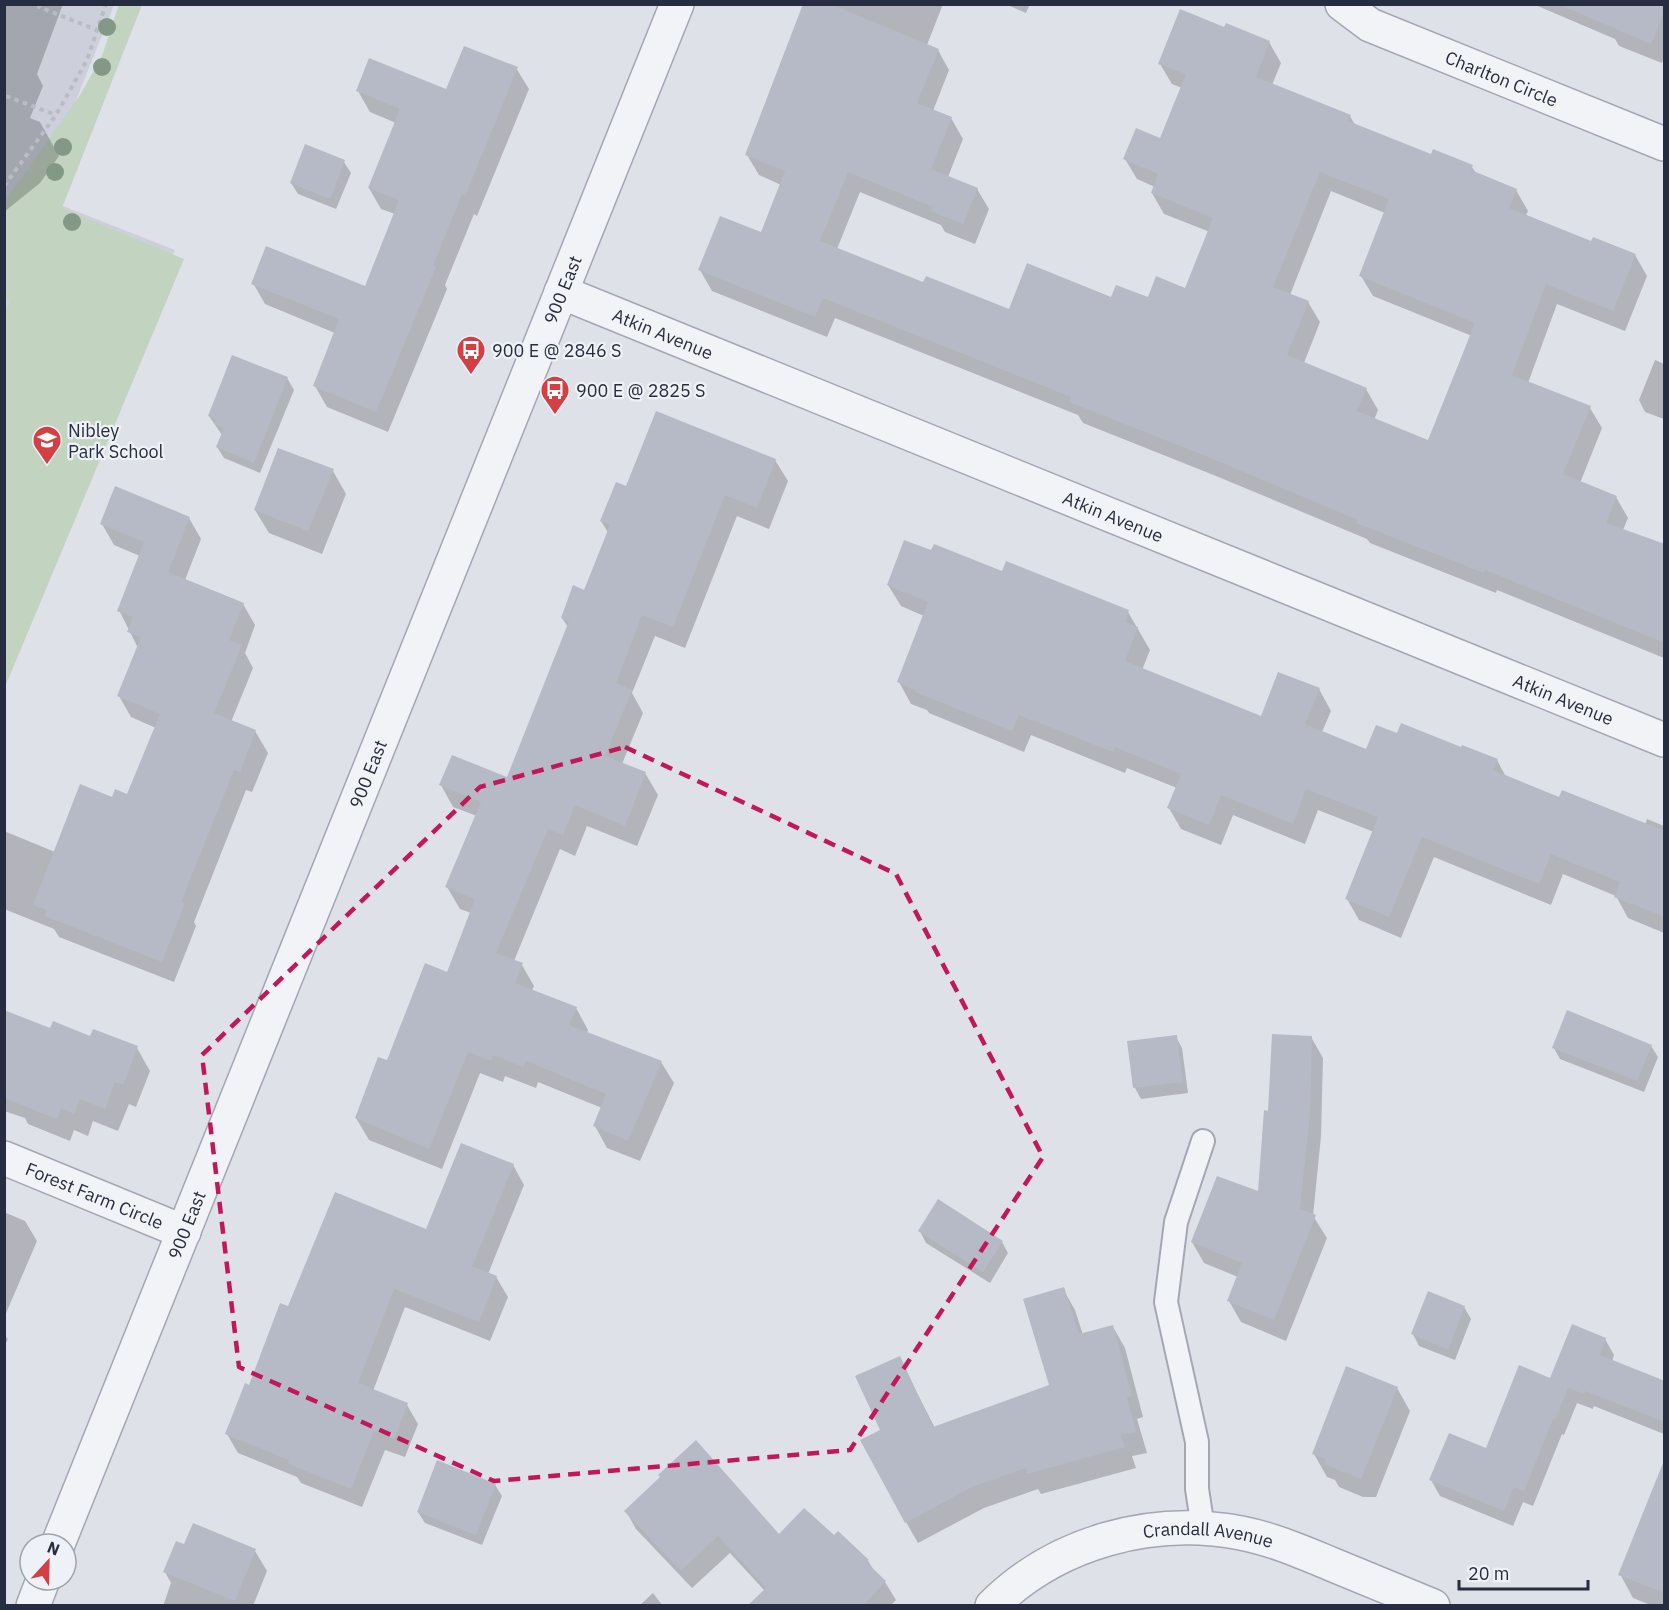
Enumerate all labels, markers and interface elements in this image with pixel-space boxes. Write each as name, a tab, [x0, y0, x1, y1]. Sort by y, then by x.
street label: Charlton Circle	[1442, 45, 1561, 111]
street label: 900 East	[538, 252, 586, 327]
street label: Atkin Avenue	[609, 303, 717, 364]
bus stop icon: 900 E @ 2846 S	[455, 334, 487, 376]
place label: 900 E @ 2846 S	[492, 339, 622, 362]
bus stop icon: 900 E @ 2825 S	[539, 374, 571, 416]
place label: 900 E @ 2825 S	[576, 379, 706, 402]
place label: Nibley Park School	[68, 419, 164, 463]
school or university icon: Nibley Park School	[31, 424, 63, 466]
street label: Atkin Avenue	[1060, 486, 1167, 547]
street label: Atkin Avenue	[1510, 668, 1617, 730]
street label: 900 East	[343, 736, 392, 811]
street label: Forest Farm Circle	[22, 1157, 167, 1234]
street label: 900 East	[162, 1187, 210, 1262]
street label: Crandall Avenue	[1141, 1516, 1277, 1552]
north arrow	[18, 1532, 78, 1592]
text: N	[44, 1537, 63, 1560]
scale bar	[1459, 1553, 1588, 1591]
text: 20 m	[1468, 1562, 1510, 1585]

